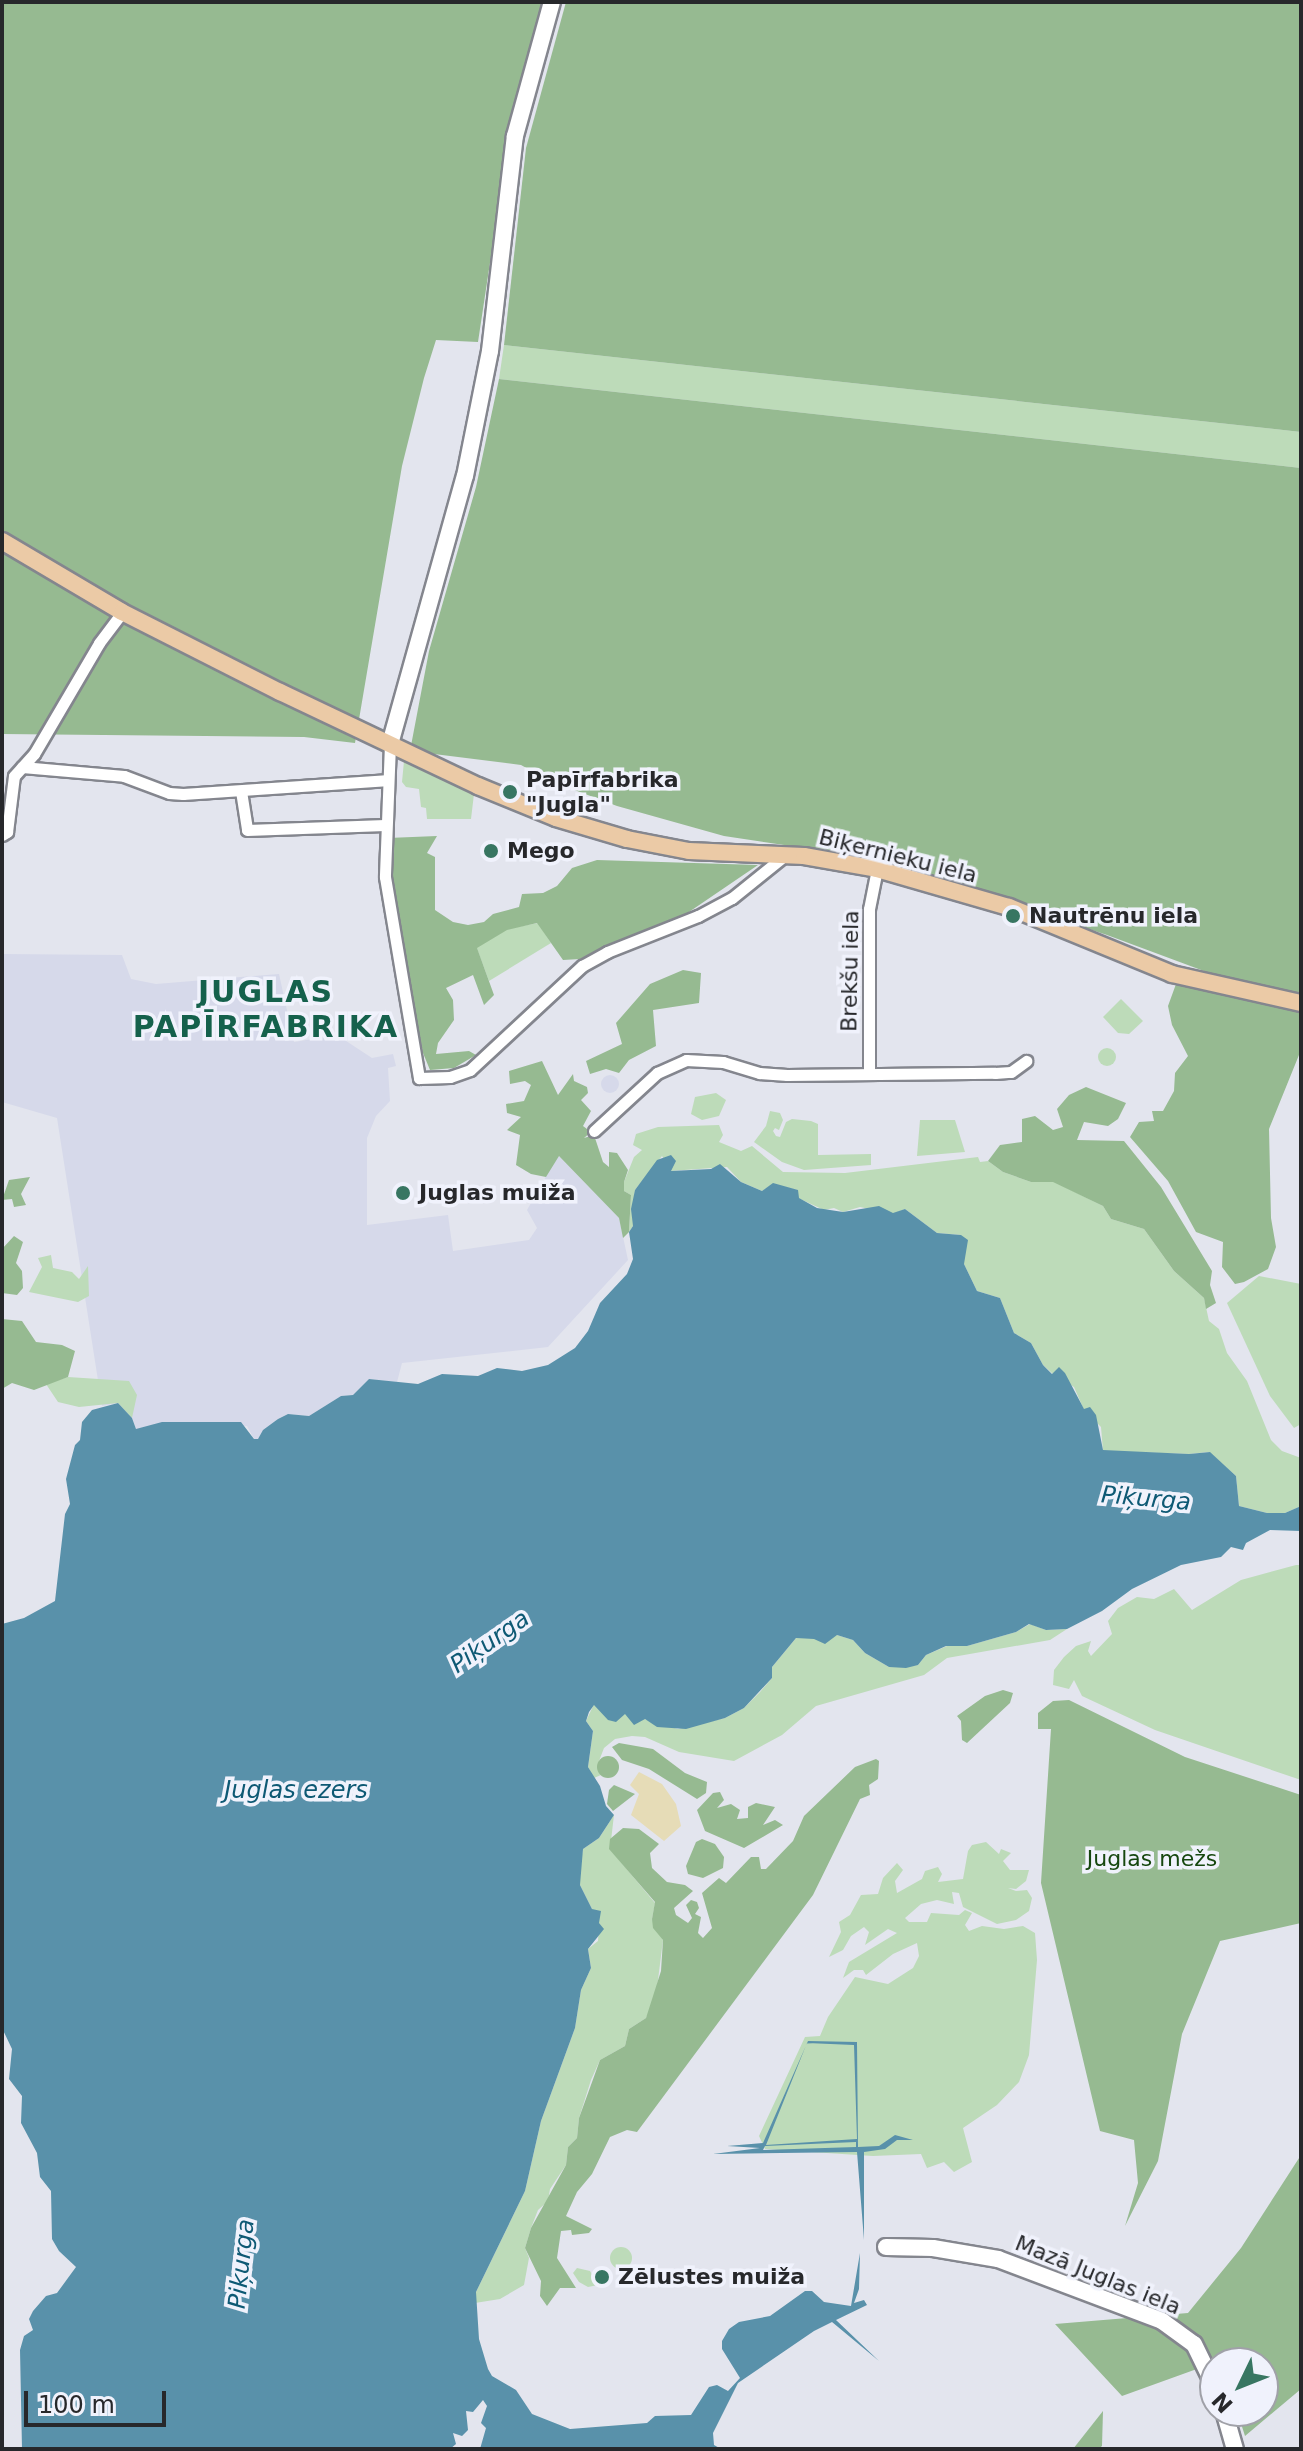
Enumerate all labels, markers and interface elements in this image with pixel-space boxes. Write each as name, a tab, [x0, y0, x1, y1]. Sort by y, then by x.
place label: Papīrfabrika "Jugla"	[526, 766, 679, 818]
marker: Papīrfabrika "Jugla"	[501, 783, 519, 801]
street label: Biķernieku iela	[816, 824, 980, 888]
place label: Mego	[507, 838, 575, 864]
marker: Mego	[482, 842, 500, 860]
place label: Nautrēnu iela	[1029, 903, 1198, 929]
marker: Nautrēnu iela	[1004, 907, 1022, 925]
street label: Brekšu iela	[836, 910, 864, 1032]
district label: JUGLAS PAPĪRFABRIKA	[133, 974, 399, 1044]
place label: Juglas muiža	[419, 1180, 576, 1206]
marker: Juglas muiža	[394, 1184, 412, 1202]
water label: Piķurga	[1100, 1481, 1192, 1517]
water label: Piķurga	[445, 1604, 535, 1680]
water label: Juglas ezers	[224, 1777, 368, 1805]
park label: Juglas mežs	[1087, 1846, 1217, 1872]
water label: Piķurga	[223, 2218, 261, 2310]
street label: Mazā Juglas iela	[1011, 2230, 1185, 2320]
place label: Zēlustes muiža	[618, 2264, 805, 2290]
marker: Zēlustes muiža	[593, 2268, 611, 2286]
north arrow	[1199, 2347, 1279, 2427]
scale bar	[28, 2375, 170, 2425]
text: N	[1207, 2387, 1238, 2418]
text: 100 m	[38, 2391, 115, 2419]

